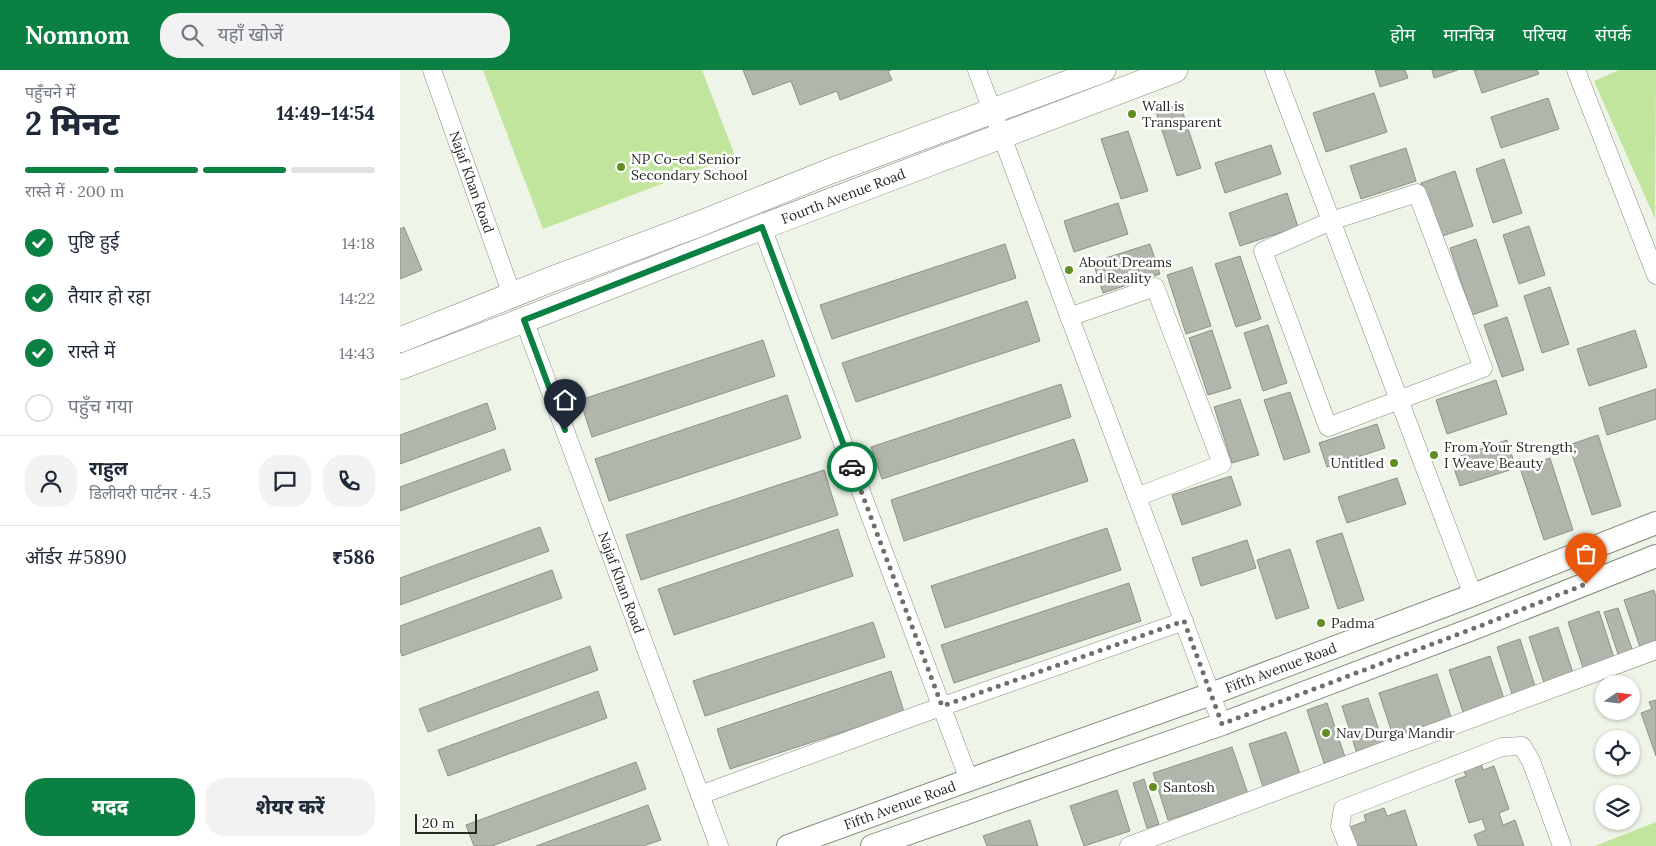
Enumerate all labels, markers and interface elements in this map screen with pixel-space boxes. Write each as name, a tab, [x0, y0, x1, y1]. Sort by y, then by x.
search box	[160, 13, 510, 58]
text: Nomnom	[25, 20, 130, 51]
icon: search	[178, 21, 206, 49]
text: यहाँ खोजें	[218, 22, 283, 46]
text: होम	[1390, 23, 1415, 46]
text: मानचित्र	[1443, 23, 1495, 46]
text: परिचय	[1523, 23, 1567, 46]
text: संपर्क	[1595, 23, 1631, 46]
text: पहुँचने में	[25, 82, 75, 102]
place label: Wall is Transparent	[1142, 97, 1222, 131]
text: 14:49–14:54	[276, 101, 375, 125]
text: 2 मिनट	[25, 103, 119, 144]
marker: Wall is Transparent	[1126, 108, 1138, 120]
street label: Najaf Khan Road	[445, 129, 498, 236]
place label: NP Co-ed Senior Secondary School	[631, 150, 748, 184]
marker: NP Co-ed Senior Secondary School	[615, 161, 627, 173]
street label: Fourth Avenue Road	[779, 164, 908, 228]
text: रास्ते में · 200 m	[25, 181, 124, 201]
icon: check	[25, 229, 53, 257]
text: पुष्टि हुई	[68, 229, 119, 253]
text: 14:18	[342, 233, 375, 253]
place label: About Dreams and Reality	[1078, 253, 1172, 287]
marker: About Dreams and Reality	[1063, 264, 1075, 276]
icon: check	[25, 284, 53, 312]
text: तैयार हो रहा	[68, 284, 150, 308]
text: 14:22	[339, 288, 375, 308]
icon: check	[25, 339, 53, 367]
text: रास्ते में	[68, 339, 115, 363]
text: 14:43	[339, 343, 375, 363]
pin	[544, 379, 586, 430]
icon: home	[551, 386, 579, 414]
text: पहुँच गया	[68, 394, 133, 418]
place label: From Your Strength, I Weave Beauty	[1444, 438, 1577, 472]
courier	[827, 442, 877, 492]
marker: From Your Strength, I Weave Beauty	[1428, 449, 1440, 461]
icon: car	[838, 453, 866, 481]
place label: Untitled	[1330, 454, 1384, 472]
button: person	[25, 455, 77, 507]
button: chat	[259, 455, 311, 507]
button: phone	[323, 455, 375, 507]
text: राहुल	[89, 456, 128, 480]
marker: Untitled	[1388, 457, 1400, 469]
text: डिलीवरी पार्टनर · 4.5	[89, 483, 211, 503]
street label: Najaf Khan Road	[594, 529, 648, 636]
pin	[1565, 533, 1607, 584]
icon: bag	[1572, 540, 1600, 568]
text: ऑर्डर #5890	[25, 545, 127, 569]
text: ₹586	[332, 545, 375, 569]
place label: Padma	[1331, 614, 1375, 632]
marker: Padma	[1315, 617, 1327, 629]
street label: Fifth Avenue Road	[1222, 638, 1339, 697]
north arrow	[1595, 675, 1640, 720]
map controls	[1595, 675, 1640, 830]
place label: Nav Durga Mandir	[1336, 724, 1455, 742]
marker: Nav Durga Mandir	[1320, 727, 1332, 739]
button: locate	[1595, 730, 1640, 775]
street label: Fifth Avenue Road	[841, 777, 958, 834]
button: मदद	[25, 778, 195, 836]
button: शेयर करें	[205, 778, 375, 836]
place label: Santosh	[1163, 778, 1215, 796]
marker: Santosh	[1147, 781, 1159, 793]
button: layers	[1595, 785, 1640, 830]
scale bar	[415, 811, 478, 834]
text: 20 m	[422, 814, 454, 832]

